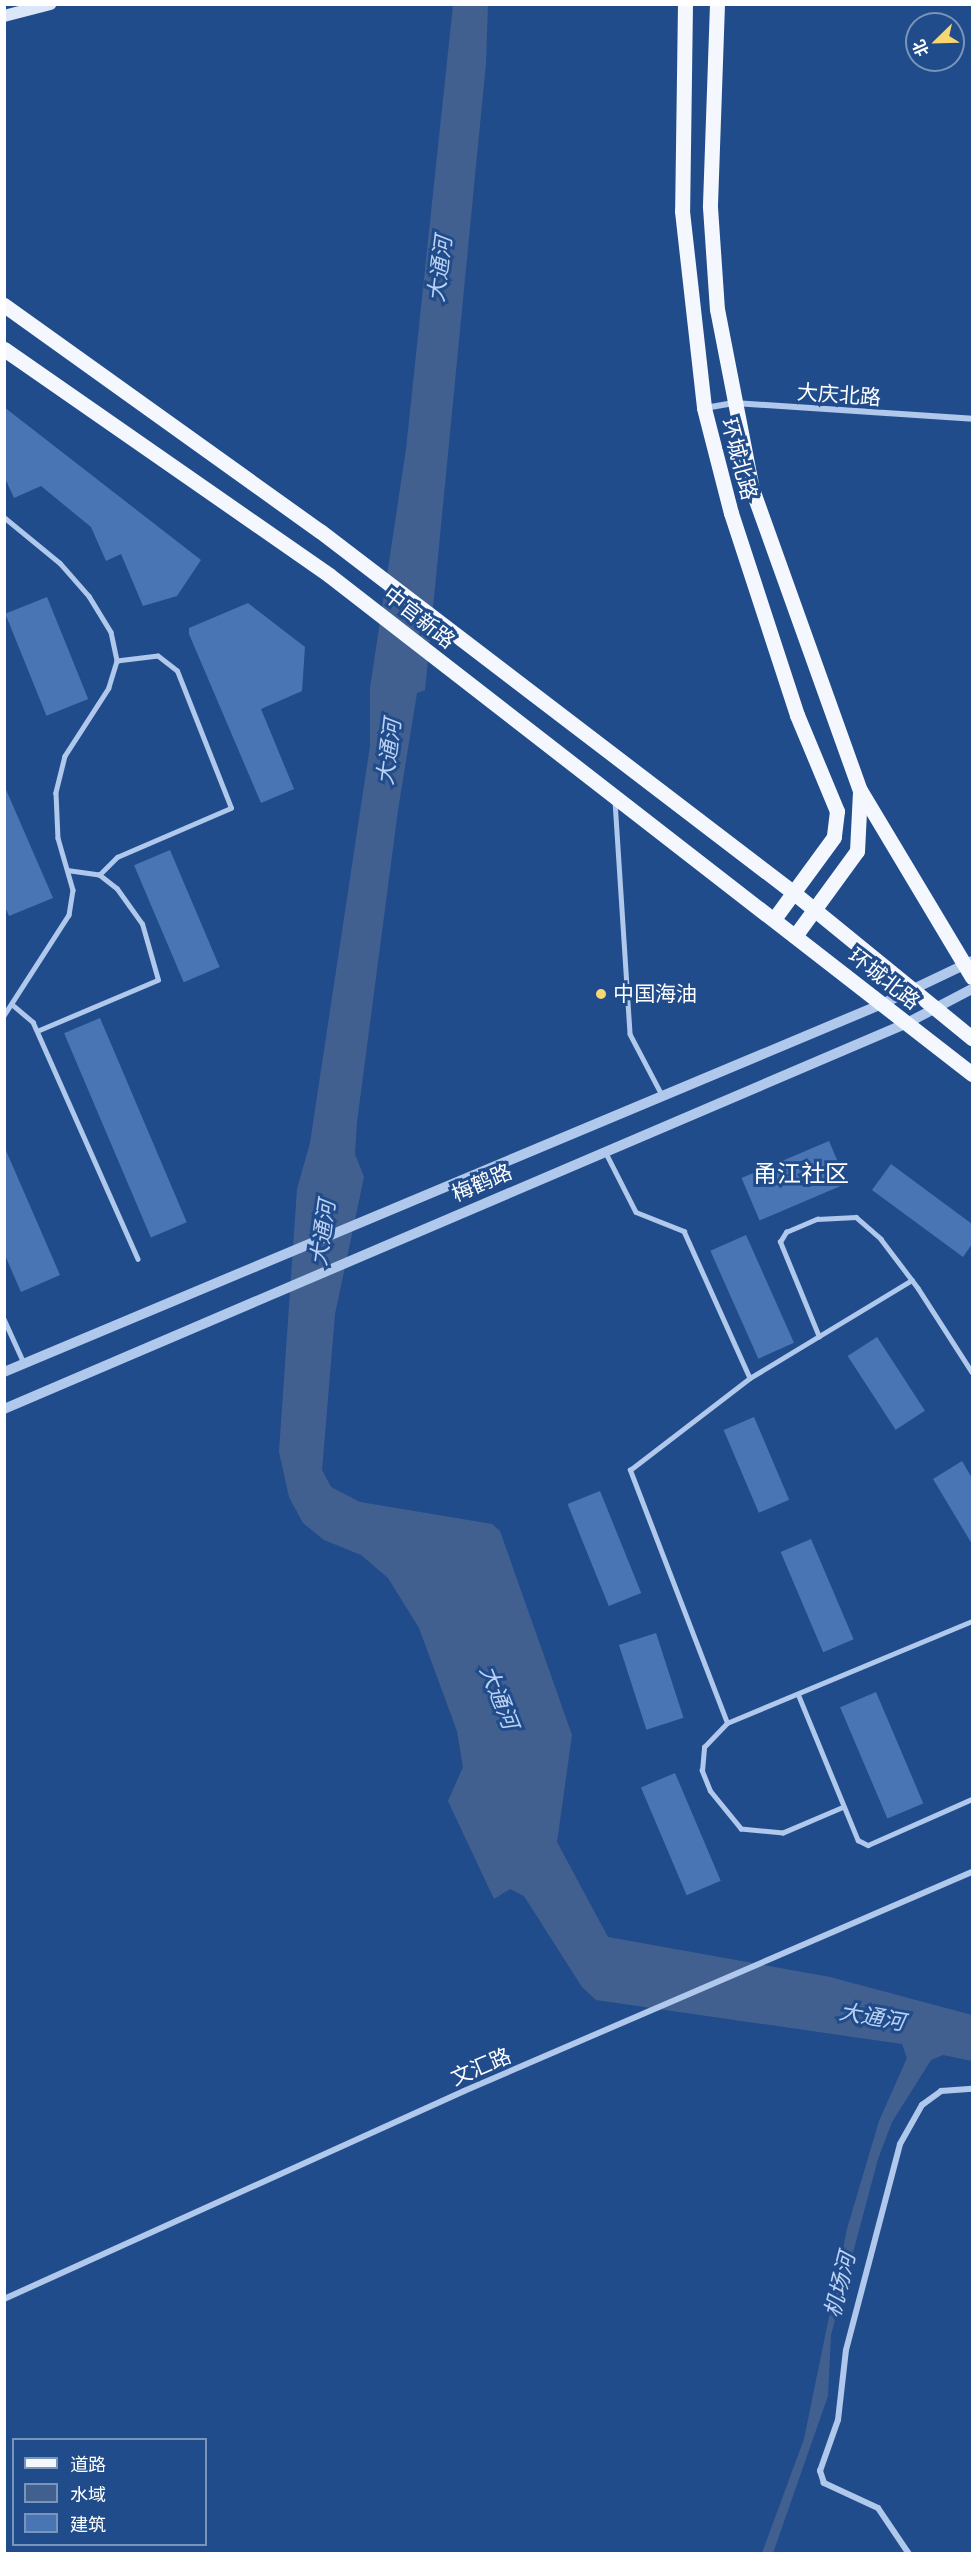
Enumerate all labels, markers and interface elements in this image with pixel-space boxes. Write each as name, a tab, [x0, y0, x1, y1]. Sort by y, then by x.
north arrow	[905, 12, 965, 72]
text: 北	[908, 37, 933, 60]
water label: 大通河	[423, 235, 457, 303]
street label: 大庆北路	[796, 380, 882, 410]
street label: 环城北路	[716, 415, 762, 503]
street label: 中官新路	[378, 582, 460, 654]
water label: 大通河	[372, 718, 406, 786]
street label: 环城北路	[843, 943, 925, 1015]
place label: 中国海油	[613, 981, 697, 1007]
marker: 中国海油	[594, 987, 608, 1001]
street label: 梅鹤路	[448, 1159, 516, 1207]
district label: 甬江社区	[753, 1160, 849, 1188]
water label: 大通河	[305, 1198, 341, 1268]
water label: 大通河	[474, 1661, 524, 1733]
water label: 大通河	[837, 1998, 907, 2036]
street label: 文汇路	[447, 2043, 515, 2091]
water label: 机场河	[819, 2250, 861, 2320]
legend	[12, 2438, 207, 2546]
text: 道路	[70, 2453, 106, 2476]
text: 水域	[70, 2483, 106, 2506]
text: 建筑	[70, 2513, 106, 2536]

